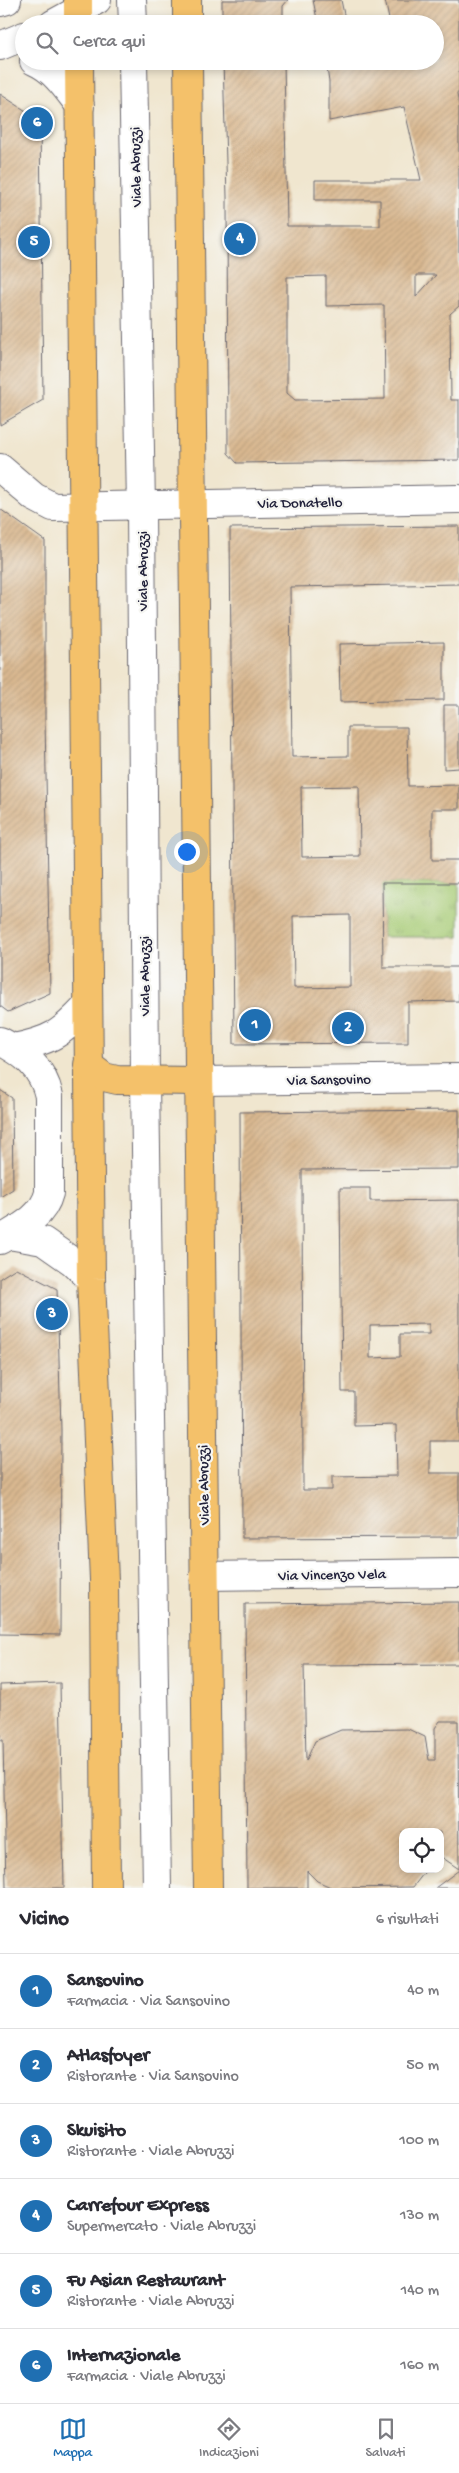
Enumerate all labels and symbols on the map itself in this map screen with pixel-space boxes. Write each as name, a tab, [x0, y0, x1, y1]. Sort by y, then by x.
pin: 6	[21, 104, 53, 142]
street label: Viale Abruzzi	[127, 127, 147, 208]
pin: 4	[224, 220, 256, 258]
pin: 5	[18, 223, 50, 261]
street label: Via Donatello	[257, 494, 343, 514]
street label: Viale Abruzzi	[135, 531, 153, 612]
your location	[174, 839, 200, 865]
street label: Viale Abruzzi	[137, 936, 155, 1017]
pin: 1	[239, 1006, 271, 1044]
pin: 2	[332, 1009, 364, 1047]
street label: Via Sansovino	[286, 1071, 371, 1091]
pin: 3	[36, 1295, 68, 1333]
street label: Viale Abruzzi	[195, 1445, 215, 1526]
street label: Via Vincenzo Vela	[277, 1566, 387, 1586]

